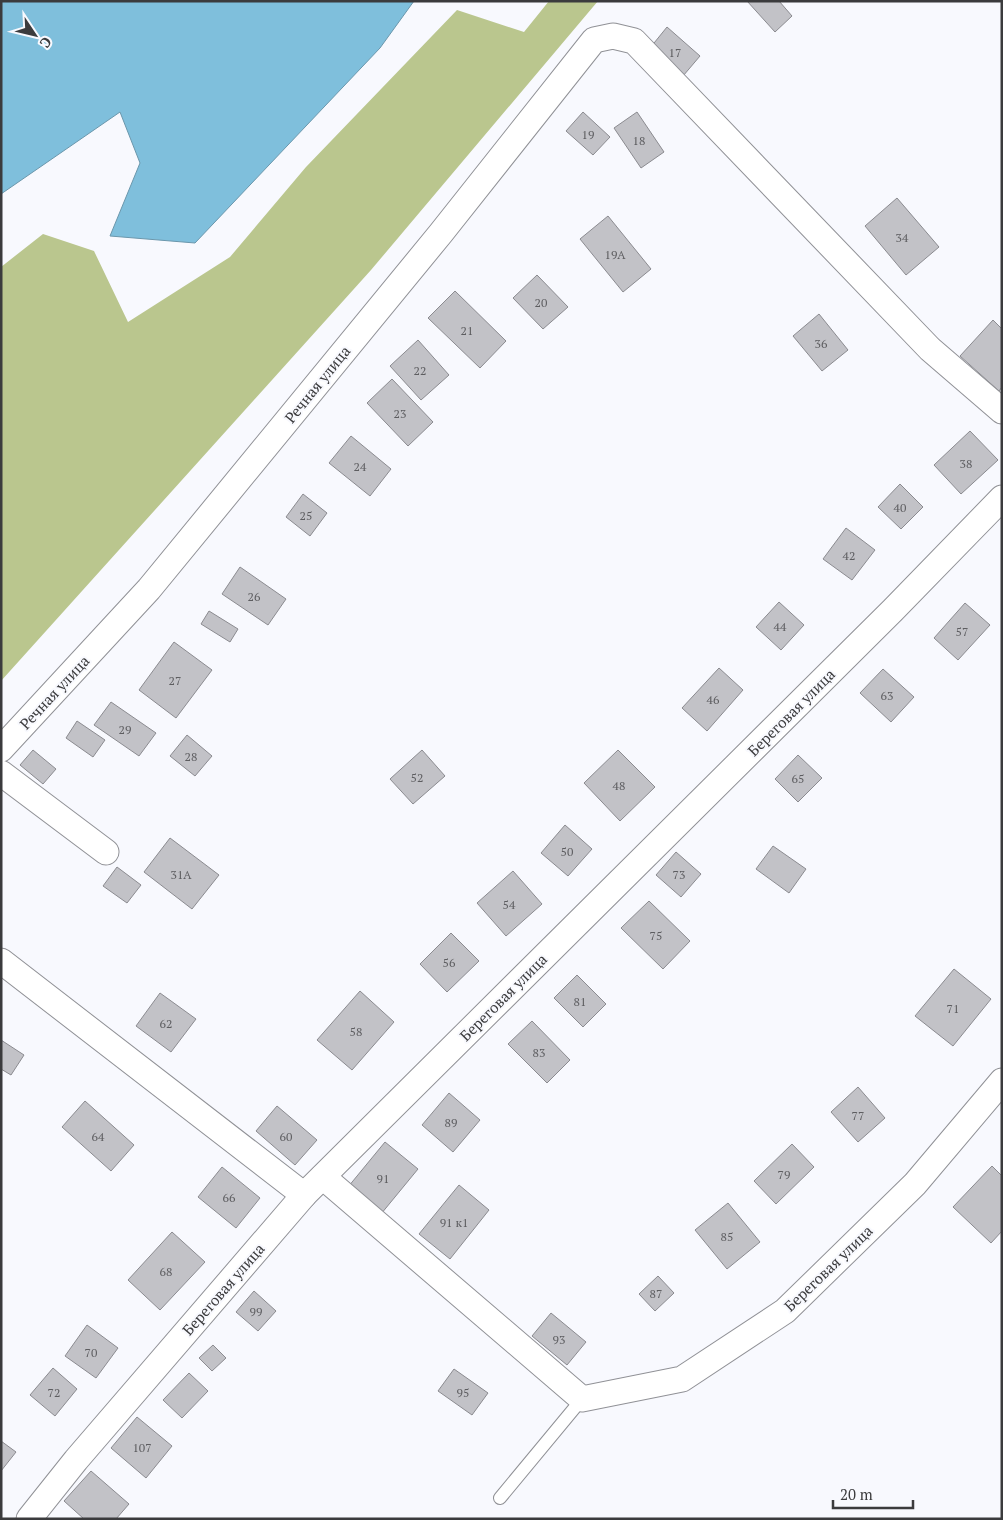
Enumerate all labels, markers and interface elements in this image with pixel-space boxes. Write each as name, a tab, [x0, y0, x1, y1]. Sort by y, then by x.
north arrow	[10, 10, 60, 60]
text: С	[36, 34, 56, 52]
house number: 17	[669, 45, 681, 60]
house number: 19	[582, 127, 594, 142]
house number: 18	[633, 133, 645, 148]
house number: 34	[896, 230, 909, 245]
house number: 19А	[605, 247, 626, 262]
house number: 20	[535, 295, 547, 310]
house number: 21	[461, 323, 473, 338]
house number: 36	[815, 336, 828, 351]
street label: Речная улица	[280, 341, 355, 427]
house number: 22	[414, 363, 426, 378]
house number: 23	[394, 406, 406, 421]
house number: 38	[960, 456, 972, 471]
house number: 24	[354, 459, 367, 474]
house number: 40	[894, 500, 906, 515]
house number: 25	[300, 508, 312, 523]
house number: 42	[843, 548, 855, 563]
house number: 26	[248, 589, 261, 604]
house number: 44	[774, 619, 787, 634]
house number: 57	[956, 624, 968, 639]
street label: Речная улица	[15, 651, 94, 733]
street label: Береговая улица	[743, 664, 839, 760]
house number: 27	[169, 673, 181, 688]
house number: 63	[881, 688, 893, 703]
house number: 46	[707, 692, 720, 707]
house number: 29	[119, 722, 131, 737]
house number: 28	[185, 749, 197, 764]
house number: 52	[411, 770, 423, 785]
house number: 65	[792, 771, 804, 786]
house number: 48	[613, 778, 625, 793]
house number: 50	[561, 844, 573, 859]
house number: 31А	[171, 867, 192, 882]
house number: 73	[673, 867, 685, 882]
house number: 54	[503, 897, 516, 912]
house number: 75	[650, 928, 662, 943]
street label: Береговая улица	[455, 949, 551, 1045]
house number: 56	[443, 955, 456, 970]
house number: 81	[574, 994, 586, 1009]
house number: 71	[947, 1001, 959, 1016]
house number: 62	[160, 1016, 172, 1031]
house number: 58	[350, 1024, 362, 1039]
house number: 83	[533, 1045, 545, 1060]
house number: 77	[852, 1108, 864, 1123]
house number: 89	[445, 1115, 457, 1130]
house number: 64	[92, 1129, 105, 1144]
house number: 60	[280, 1129, 292, 1144]
house number: 79	[778, 1167, 790, 1182]
house number: 91	[377, 1171, 389, 1186]
house number: 66	[223, 1190, 236, 1205]
house number: 91 к1	[440, 1215, 468, 1230]
street label: Береговая улица	[779, 1220, 877, 1315]
house number: 85	[721, 1229, 733, 1244]
street label: Береговая улица	[177, 1238, 269, 1339]
house number: 68	[160, 1264, 172, 1279]
house number: 87	[650, 1286, 662, 1301]
house number: 99	[250, 1304, 262, 1319]
house number: 93	[553, 1332, 565, 1347]
house number: 70	[85, 1345, 97, 1360]
house number: 72	[48, 1385, 60, 1400]
house number: 95	[457, 1385, 469, 1400]
house number: 107	[132, 1440, 152, 1455]
scale bar	[833, 1478, 913, 1510]
text: 20 m	[840, 1484, 873, 1504]

